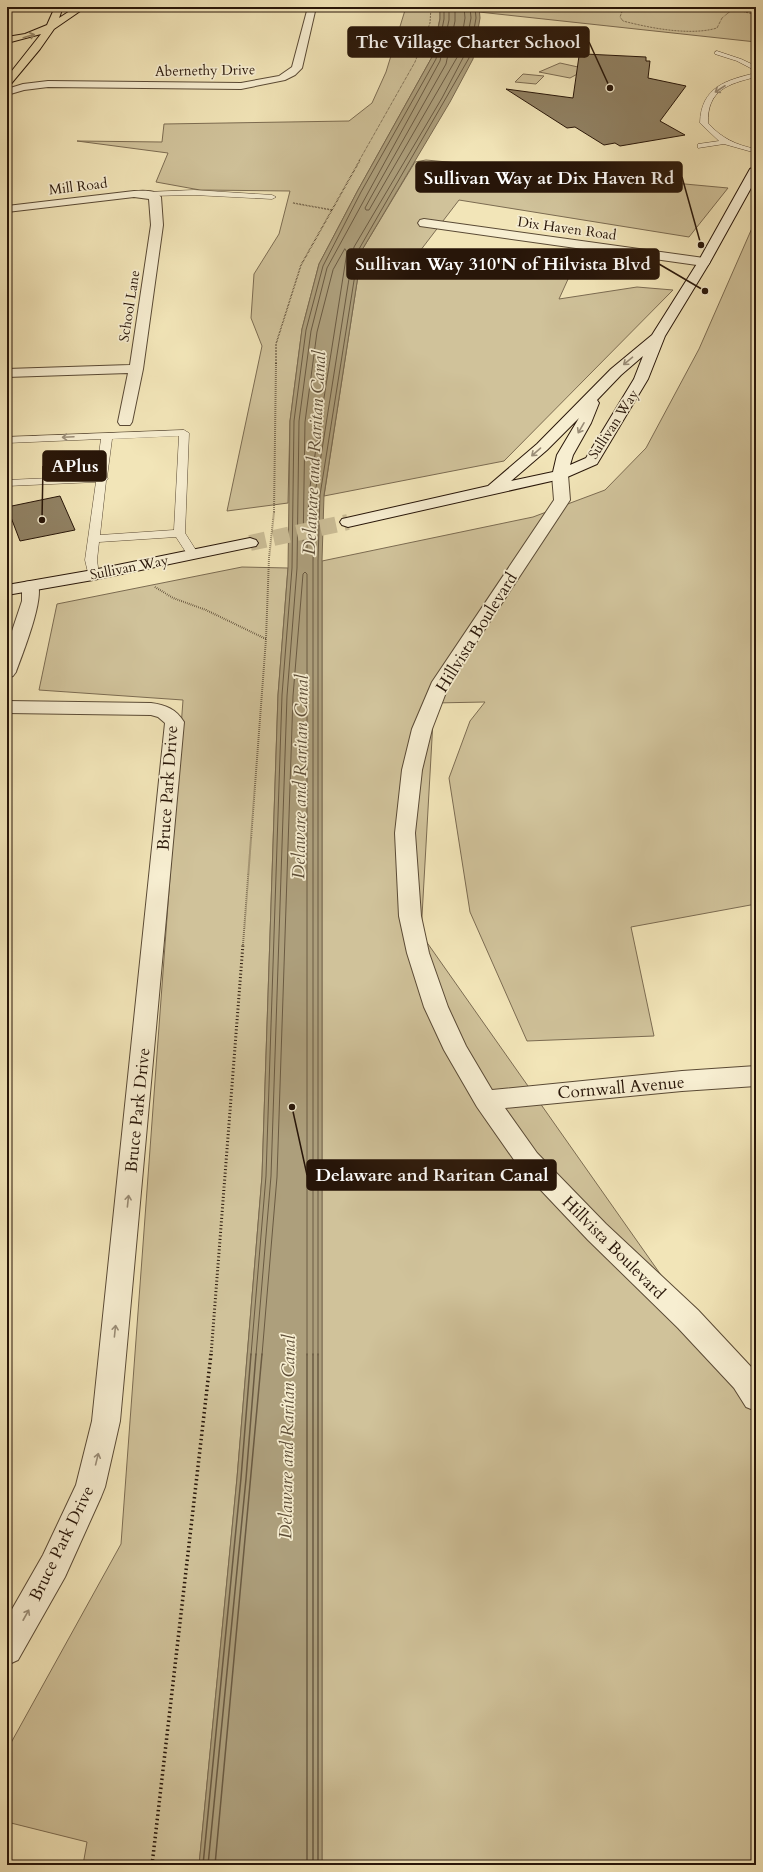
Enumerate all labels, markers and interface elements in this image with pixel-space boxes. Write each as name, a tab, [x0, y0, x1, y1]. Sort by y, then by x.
callout: The Village Charter School	[348, 27, 589, 57]
text: The Village Charter School	[356, 30, 580, 55]
one-way arrow	[22, 32, 35, 39]
street label: Abernethy Drive	[155, 60, 255, 81]
one-way arrow	[715, 85, 726, 93]
callout: Sullivan Way at Dix Haven Rd	[416, 162, 682, 192]
text: Sullivan Way at Dix Haven Rd	[424, 166, 675, 191]
street label: Mill Road	[48, 173, 109, 200]
street label: Dix Haven Road	[516, 212, 618, 245]
callout: Sullivan Way 310'N of Hilvista Blvd	[347, 249, 659, 279]
text: Sullivan Way 310'N of Hilvista Blvd	[355, 252, 651, 277]
street label: School Lane	[114, 269, 145, 343]
water label: Delaware and Raritan Canal	[297, 349, 332, 556]
one-way arrow	[623, 357, 634, 366]
street label: Sullivan Way	[584, 385, 643, 463]
one-way arrow	[577, 422, 585, 434]
one-way arrow	[62, 434, 75, 441]
one-way arrow	[531, 448, 541, 457]
callout: APlus	[43, 451, 106, 481]
text: APlus	[51, 454, 99, 479]
street label: Sullivan Way	[88, 550, 171, 584]
street label: Hillvista Boulevard	[430, 568, 523, 697]
water label: Delaware and Raritan Canal	[286, 673, 315, 879]
street label: Bruce Park Drive	[152, 725, 183, 851]
street label: Bruce Park Drive	[120, 1046, 155, 1174]
street label: Cornwall Avenue	[557, 1070, 685, 1105]
callout: Delaware and Raritan Canal	[307, 1160, 556, 1190]
text: Delaware and Raritan Canal	[316, 1163, 549, 1188]
street label: Hillvista Boulevard	[557, 1191, 670, 1304]
one-way arrow	[124, 1195, 132, 1208]
one-way arrow	[112, 1325, 119, 1338]
water label: Delaware and Raritan Canal	[273, 1333, 302, 1539]
one-way arrow	[94, 1453, 102, 1466]
street label: Bruce Park Drive	[24, 1482, 99, 1605]
one-way arrow	[23, 1609, 31, 1621]

